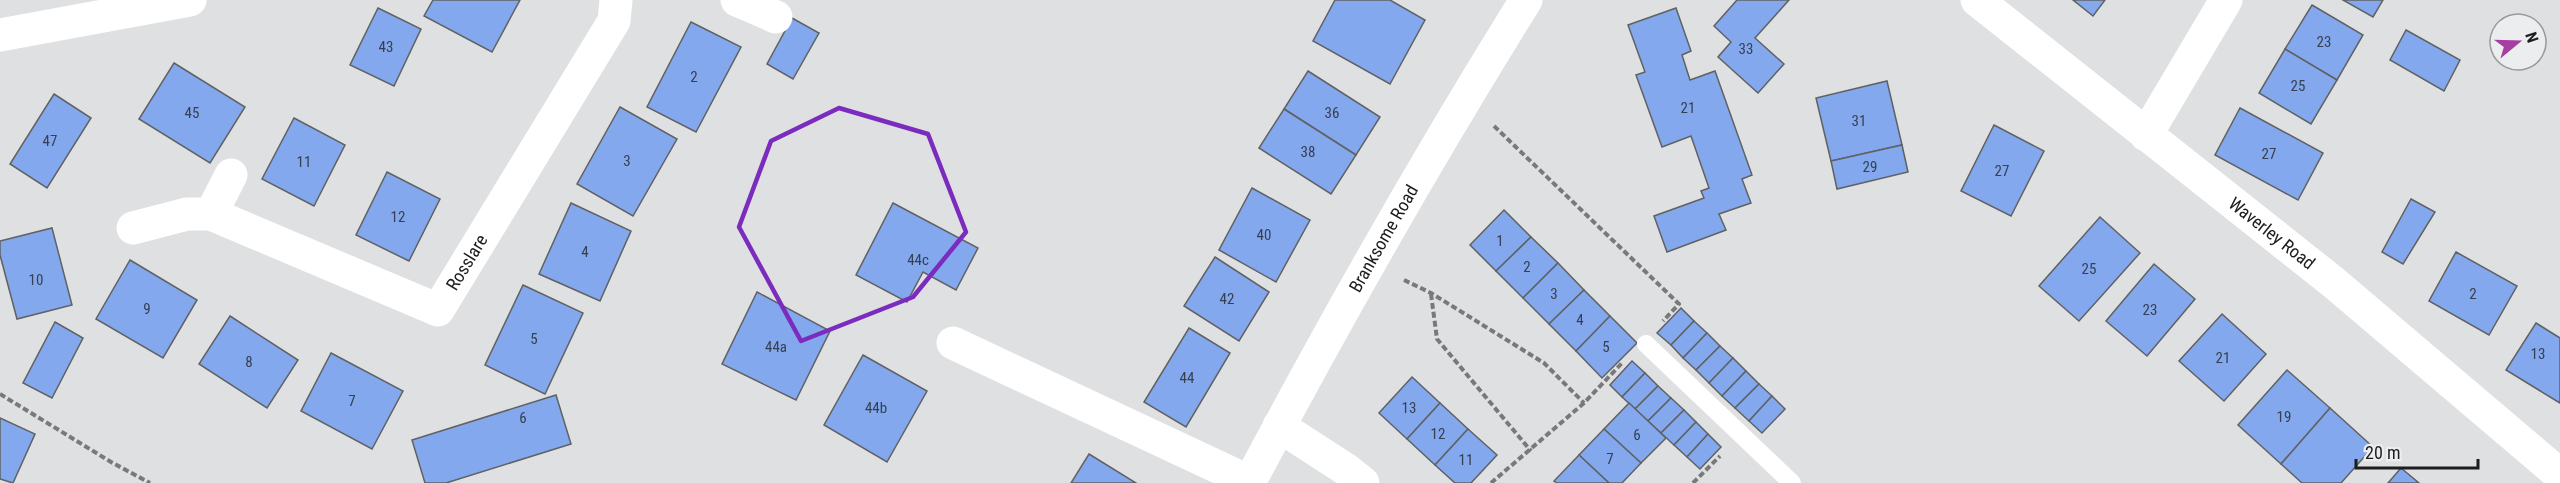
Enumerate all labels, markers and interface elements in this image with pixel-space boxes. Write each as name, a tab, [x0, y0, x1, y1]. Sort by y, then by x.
north arrow	[2488, 12, 2548, 72]
text: N	[2521, 30, 2542, 45]
house number: 23	[2317, 33, 2331, 51]
house number: 43	[379, 38, 393, 56]
house number: 33	[1739, 40, 1753, 58]
house number: 2	[690, 68, 698, 86]
house number: 25	[2291, 77, 2305, 95]
house number: 21	[1681, 99, 1695, 117]
house number: 45	[185, 104, 199, 122]
house number: 36	[1325, 104, 1339, 122]
house number: 31	[1852, 112, 1866, 130]
house number: 47	[43, 132, 57, 150]
house number: 38	[1301, 143, 1315, 161]
house number: 27	[2262, 145, 2276, 163]
house number: 3	[623, 152, 631, 170]
house number: 11	[297, 153, 311, 171]
house number: 29	[1863, 158, 1877, 176]
house number: 27	[1995, 162, 2009, 180]
street label: Branksome Road	[1344, 181, 1422, 296]
street label: Waverley Road	[2225, 193, 2319, 274]
house number: 12	[391, 208, 405, 226]
house number: 40	[1257, 226, 1271, 244]
street label: Rosslare	[442, 230, 492, 294]
house number: 1	[1496, 232, 1504, 250]
house number: 4	[581, 243, 589, 261]
house number: 44c	[907, 251, 929, 269]
house number: 2	[1523, 258, 1531, 276]
house number: 25	[2082, 260, 2096, 278]
house number: 10	[29, 271, 43, 289]
house number: 3	[1550, 285, 1558, 303]
house number: 2	[2469, 285, 2477, 303]
house number: 42	[1220, 290, 1234, 308]
house number: 9	[143, 300, 151, 318]
house number: 23	[2143, 301, 2157, 319]
house number: 4	[1576, 311, 1584, 329]
house number: 5	[530, 330, 538, 348]
house number: 44a	[765, 338, 787, 356]
house number: 5	[1602, 338, 1610, 356]
house number: 13	[2531, 345, 2545, 363]
house number: 21	[2216, 349, 2230, 367]
house number: 8	[245, 353, 253, 371]
house number: 44	[1180, 369, 1194, 387]
house number: 7	[348, 392, 356, 410]
house number: 44b	[865, 399, 887, 417]
house number: 13	[1402, 399, 1416, 417]
house number: 19	[2277, 408, 2291, 426]
house number: 6	[519, 409, 527, 427]
house number: 12	[1431, 425, 1445, 443]
house number: 6	[1633, 426, 1641, 444]
scale bar	[2356, 432, 2478, 470]
text: 20 m	[2365, 442, 2400, 463]
house number: 7	[1606, 450, 1614, 468]
house number: 11	[1459, 451, 1473, 469]

